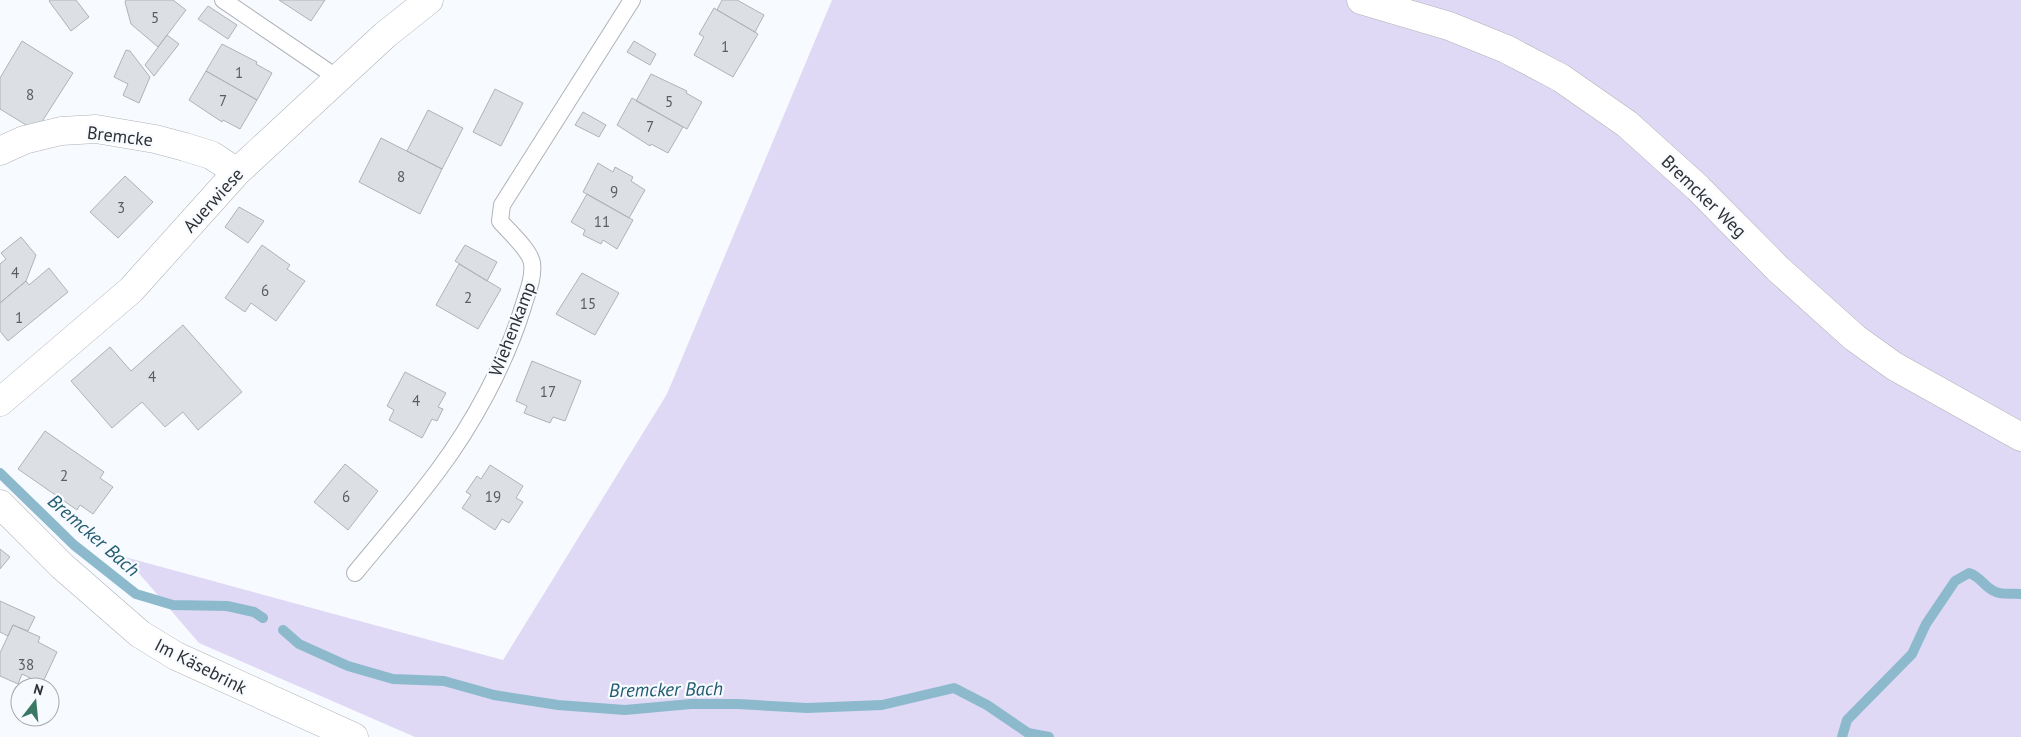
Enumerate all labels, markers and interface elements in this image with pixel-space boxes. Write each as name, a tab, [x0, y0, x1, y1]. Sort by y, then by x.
house number: 5	[151, 8, 159, 27]
house number: 1	[721, 37, 729, 56]
house number: 1	[235, 63, 243, 82]
house number: 8	[26, 85, 34, 104]
house number: 7	[219, 91, 227, 110]
house number: 5	[665, 92, 673, 111]
house number: 7	[646, 117, 654, 136]
street label: Bremcke	[86, 121, 154, 151]
street label: Bremcker Weg	[1657, 150, 1751, 242]
street label: Auerwiese	[178, 163, 248, 237]
house number: 8	[397, 167, 405, 186]
house number: 9	[610, 182, 618, 201]
house number: 3	[117, 198, 125, 217]
house number: 11	[594, 212, 610, 231]
house number: 4	[11, 263, 19, 282]
street label: Wiehenkamp	[483, 278, 541, 380]
house number: 6	[261, 281, 269, 300]
house number: 2	[464, 288, 472, 307]
house number: 15	[580, 294, 596, 313]
house number: 1	[15, 308, 23, 327]
house number: 4	[148, 367, 156, 386]
house number: 17	[540, 382, 556, 401]
house number: 4	[412, 391, 420, 410]
house number: 2	[60, 466, 68, 485]
house number: 6	[342, 487, 350, 506]
house number: 19	[485, 487, 501, 506]
water label: Bremcker Bach	[43, 489, 145, 581]
street label: Im Käsebrink	[151, 633, 251, 699]
house number: 38	[18, 655, 34, 674]
water label: Bremcker Bach	[609, 676, 723, 702]
north arrow	[10, 677, 60, 727]
text: N	[32, 680, 45, 699]

